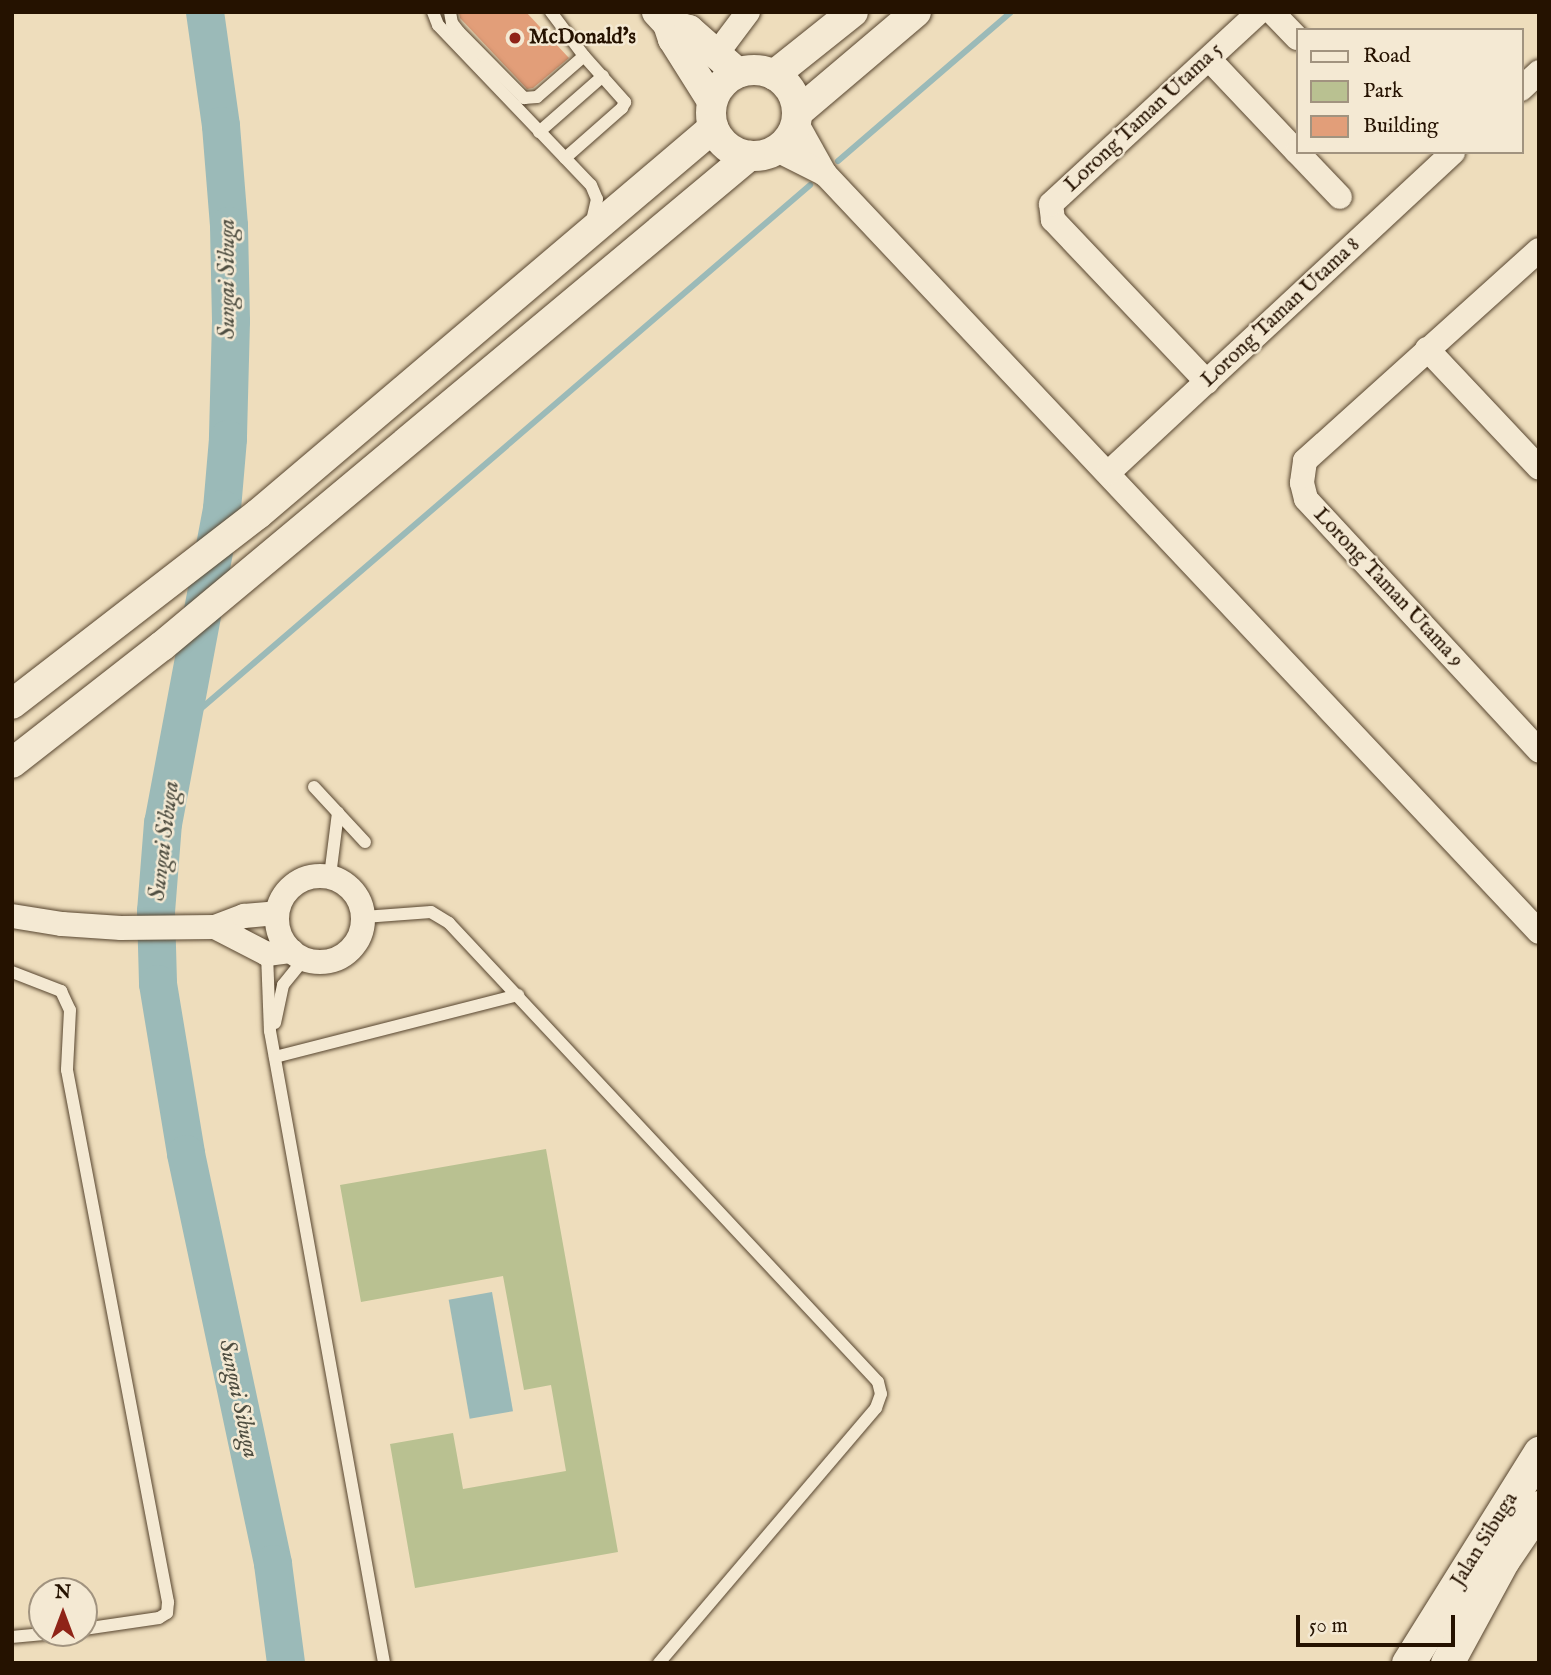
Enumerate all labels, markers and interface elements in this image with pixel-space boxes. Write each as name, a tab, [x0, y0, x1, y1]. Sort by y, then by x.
place label: McDonald's	[529, 25, 636, 51]
legend	[1296, 28, 1523, 154]
marker: McDonald's	[507, 30, 523, 46]
street label: Lorong Taman Utama 5	[1060, 38, 1228, 198]
text: Road	[1363, 43, 1410, 70]
text: Park	[1363, 78, 1403, 105]
text: Building	[1363, 113, 1438, 140]
water label: Sungai Sibuga	[214, 219, 242, 339]
street label: Lorong Taman Utama 8	[1196, 233, 1366, 393]
street label: Lorong Taman Utama 9	[1308, 503, 1468, 673]
water label: Sungai Sibuga	[144, 780, 186, 902]
water label: Sungai Sibuga	[212, 1337, 264, 1461]
street label: Jalan Sibuga	[1446, 1488, 1524, 1592]
north arrow	[28, 1577, 98, 1647]
text: N	[55, 1581, 71, 1605]
scale bar	[1299, 1602, 1458, 1646]
text: 50 m	[1309, 1613, 1348, 1640]

